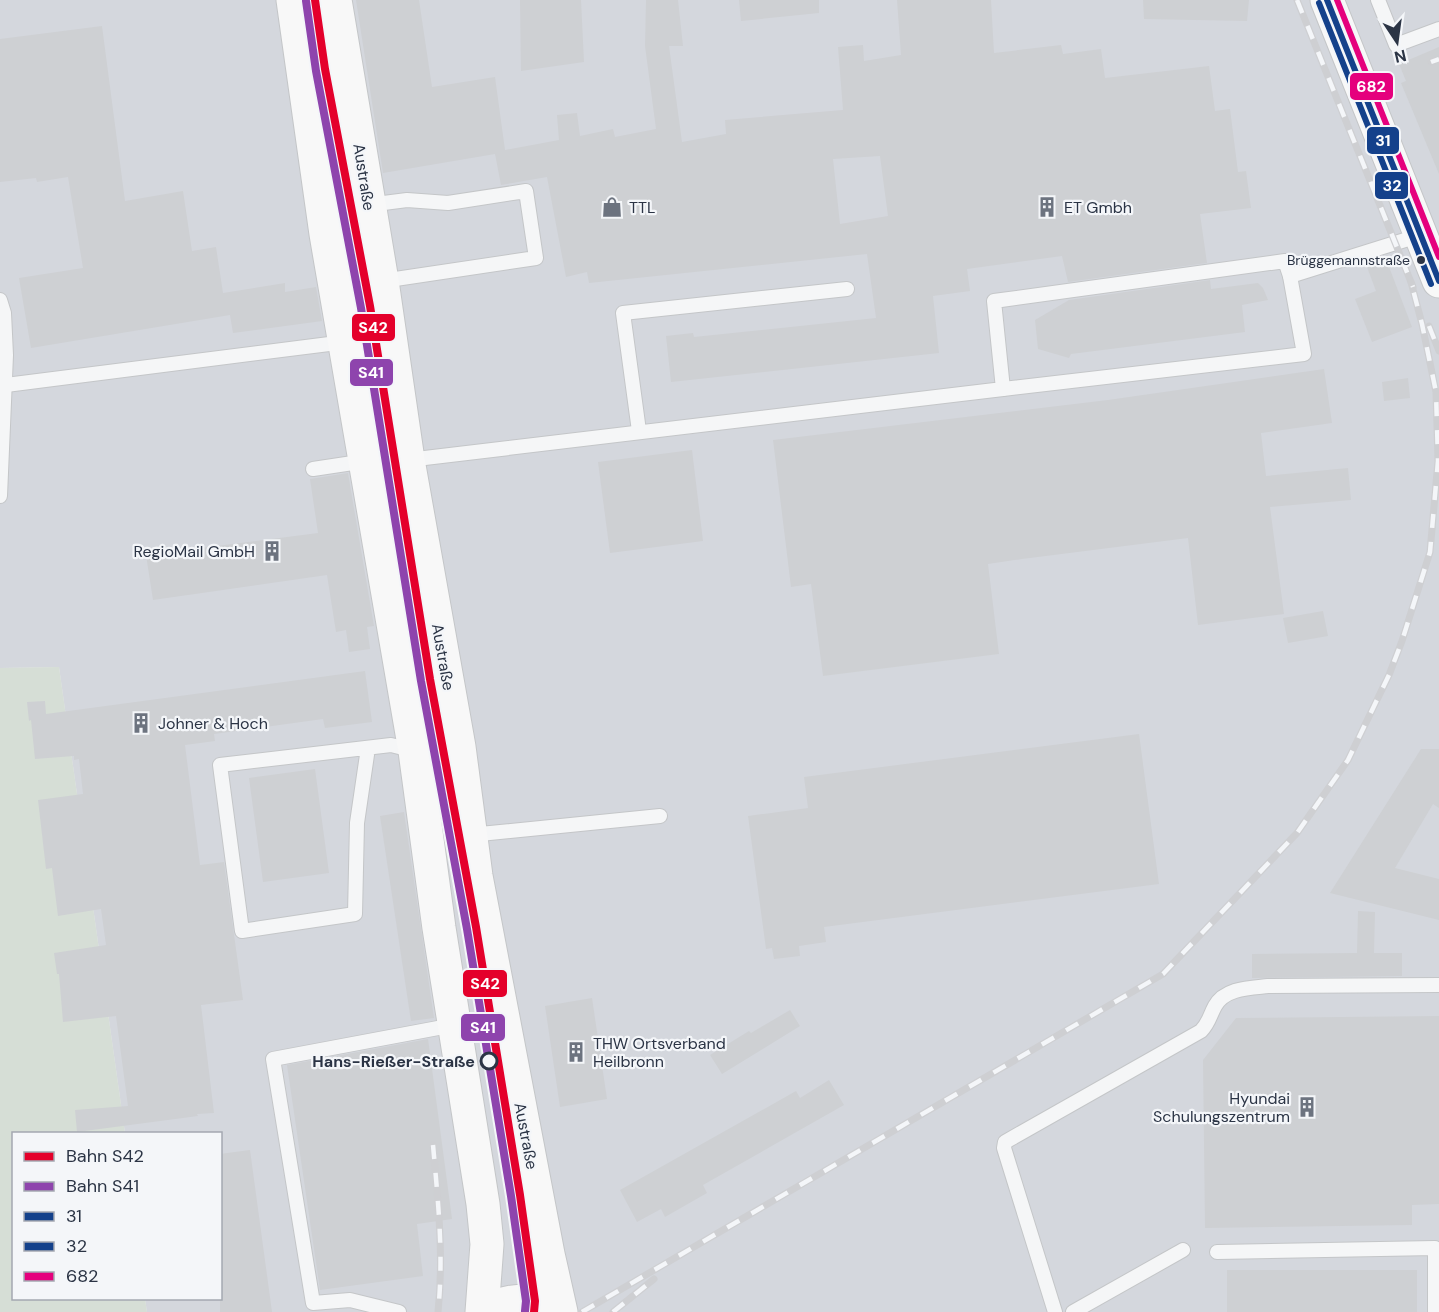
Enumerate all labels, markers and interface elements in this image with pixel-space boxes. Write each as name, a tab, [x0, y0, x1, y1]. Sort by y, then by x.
north arrow	[1367, 12, 1427, 72]
text: N	[1392, 45, 1408, 68]
line badge: 682	[1349, 72, 1394, 101]
text: 682	[1356, 76, 1386, 97]
line badge: 31	[1366, 126, 1400, 155]
text: 31	[1375, 130, 1391, 151]
street label: Austraße	[348, 142, 380, 212]
line badge: 32	[1374, 171, 1409, 200]
text: 32	[1383, 175, 1401, 196]
shop icon: TTL	[600, 195, 624, 219]
building icon: ET Gmbh	[1035, 195, 1059, 219]
place label: TTL	[629, 197, 655, 218]
place label: ET Gmbh	[1064, 197, 1132, 218]
place label: Brüggemannstraße	[1287, 251, 1410, 269]
marker: Brüggemannstraße	[1415, 254, 1427, 266]
line badge: S42	[351, 313, 396, 342]
text: S42	[358, 317, 388, 338]
line badge: S41	[349, 358, 394, 387]
text: S41	[358, 362, 384, 383]
building icon: RegioMail GmbH	[260, 539, 284, 563]
place label: RegioMail GmbH	[134, 541, 255, 562]
street label: Austraße	[427, 622, 459, 692]
building icon: Johner & Hoch	[129, 711, 153, 735]
place label: Johner & Hoch	[158, 713, 268, 734]
line badge: S42	[462, 969, 508, 998]
text: S42	[470, 973, 500, 994]
line badge: S41	[460, 1013, 506, 1042]
text: S41	[470, 1017, 496, 1038]
place label: THW Ortsverband Heilbronn	[593, 1033, 726, 1072]
building icon: THW Ortsverband Heilbronn	[564, 1040, 588, 1064]
place label: Hans-Rießer-Straße	[312, 1051, 475, 1072]
marker: Hans-Rießer-Straße	[480, 1052, 498, 1070]
place label: Hyundai Schulungszentrum	[1153, 1088, 1290, 1127]
building icon: Hyundai Schulungszentrum	[1295, 1095, 1319, 1119]
street label: Austraße	[509, 1101, 543, 1171]
legend	[12, 1132, 222, 1300]
text: Bahn S42	[66, 1144, 144, 1168]
text: Bahn S41	[66, 1174, 139, 1198]
text: 31	[66, 1204, 82, 1228]
text: 32	[66, 1234, 87, 1258]
text: 682	[66, 1264, 98, 1288]

